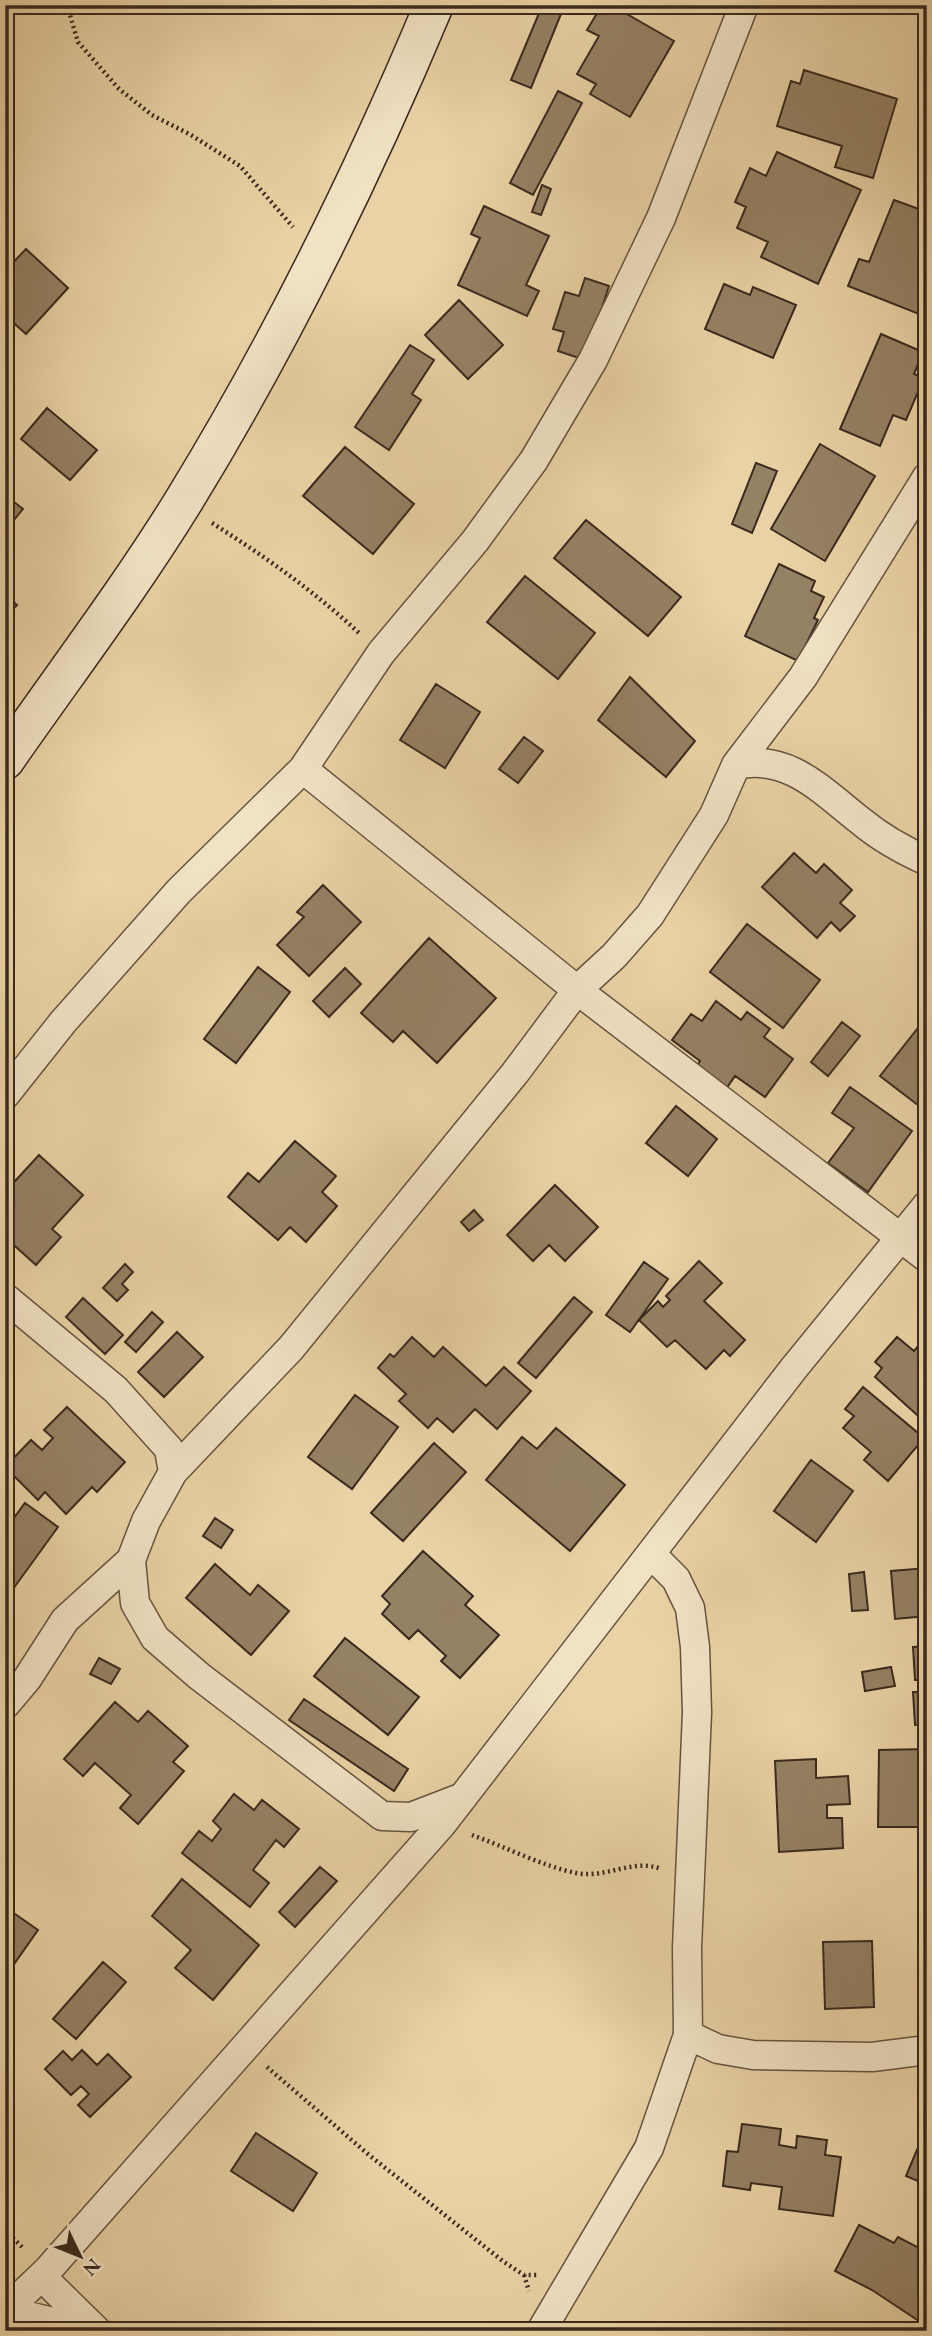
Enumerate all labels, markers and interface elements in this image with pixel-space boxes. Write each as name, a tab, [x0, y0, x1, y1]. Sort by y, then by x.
north arrow	[46, 2220, 116, 2290]
text: N	[77, 2253, 106, 2282]

